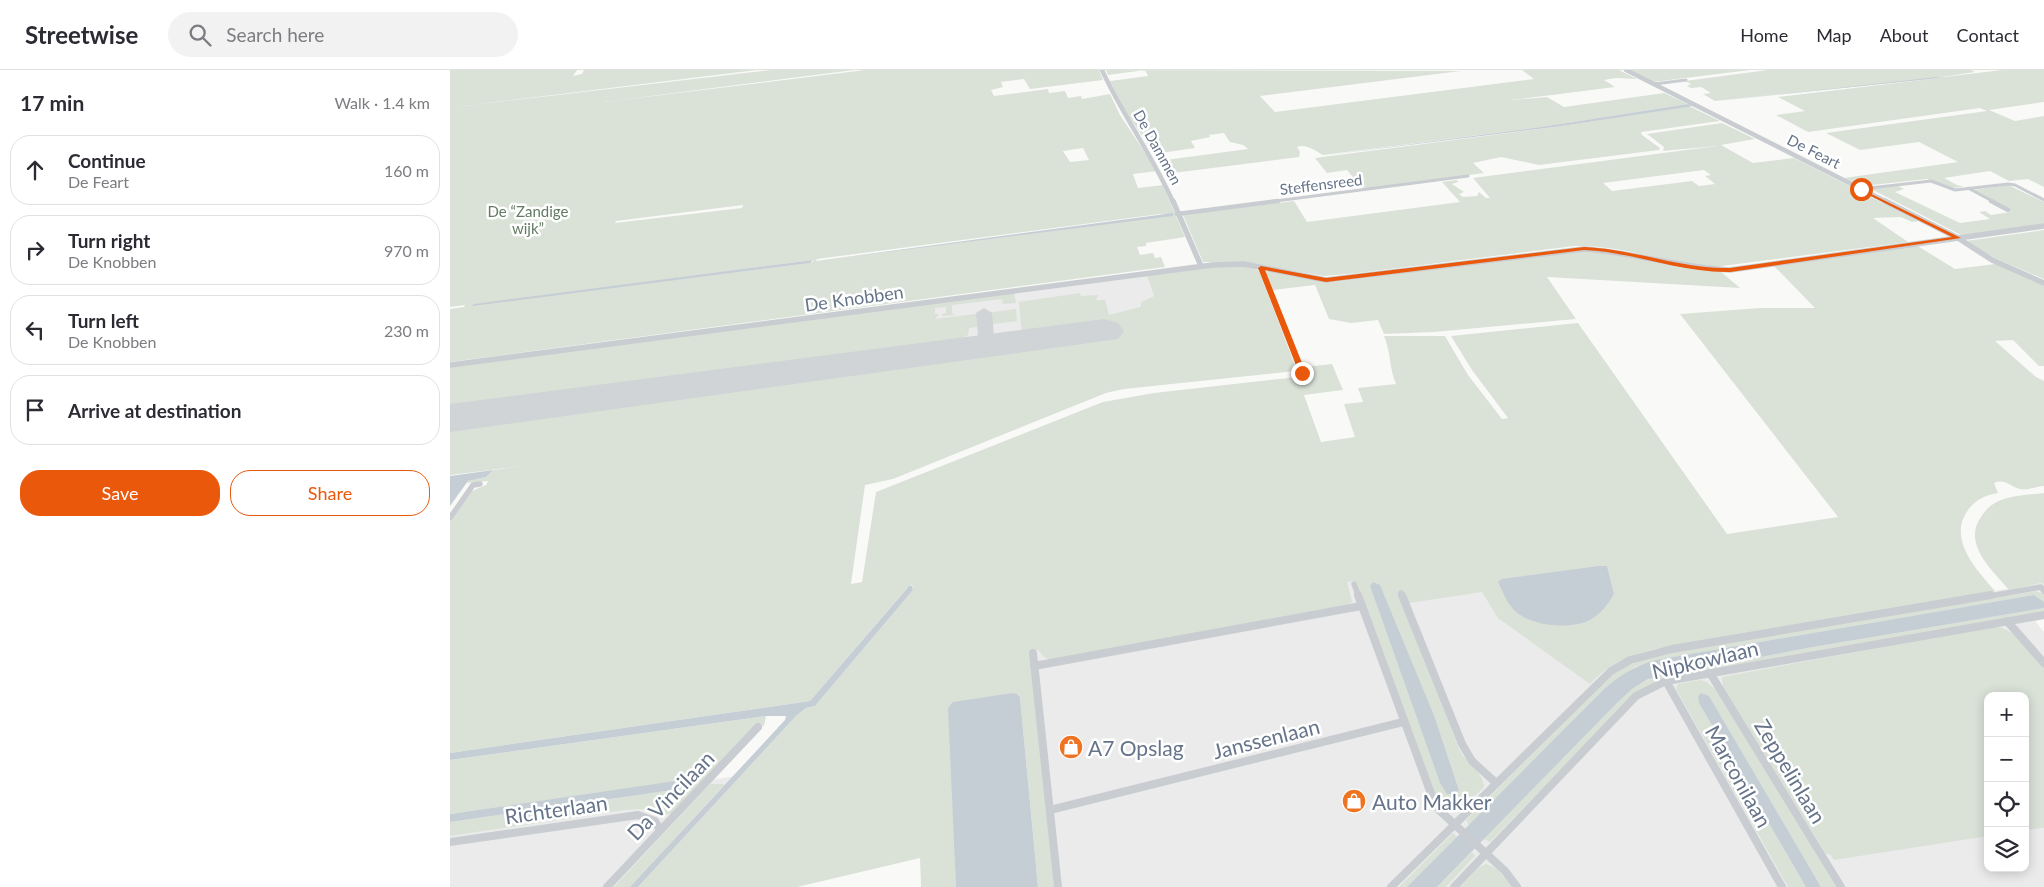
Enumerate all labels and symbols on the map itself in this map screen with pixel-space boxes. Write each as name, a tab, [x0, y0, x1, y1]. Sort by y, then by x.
street label: De Dammen	[1130, 106, 1186, 188]
street label: De Feart	[1784, 130, 1844, 172]
street label: Steffensreed	[1279, 170, 1363, 198]
route start	[1850, 178, 1873, 201]
park label: De “Zandige wijk”	[488, 202, 569, 237]
street label: De Knobben	[803, 280, 905, 316]
route end	[1291, 362, 1314, 385]
street label: Nipkowlaan	[1649, 635, 1761, 683]
street label: Janssenlaan	[1210, 713, 1322, 763]
street label: Zeppelinlaan	[1750, 714, 1832, 828]
street label: Marconilaan	[1701, 721, 1777, 831]
shop icon: A7 Opslag	[1058, 734, 1084, 760]
place label: A7 Opslag	[1088, 735, 1184, 760]
street label: Da Vincilaan	[621, 745, 719, 845]
shop icon: Auto Makker	[1341, 788, 1367, 814]
street label: Richterlaan	[503, 789, 609, 829]
place label: Auto Makker	[1372, 789, 1492, 814]

